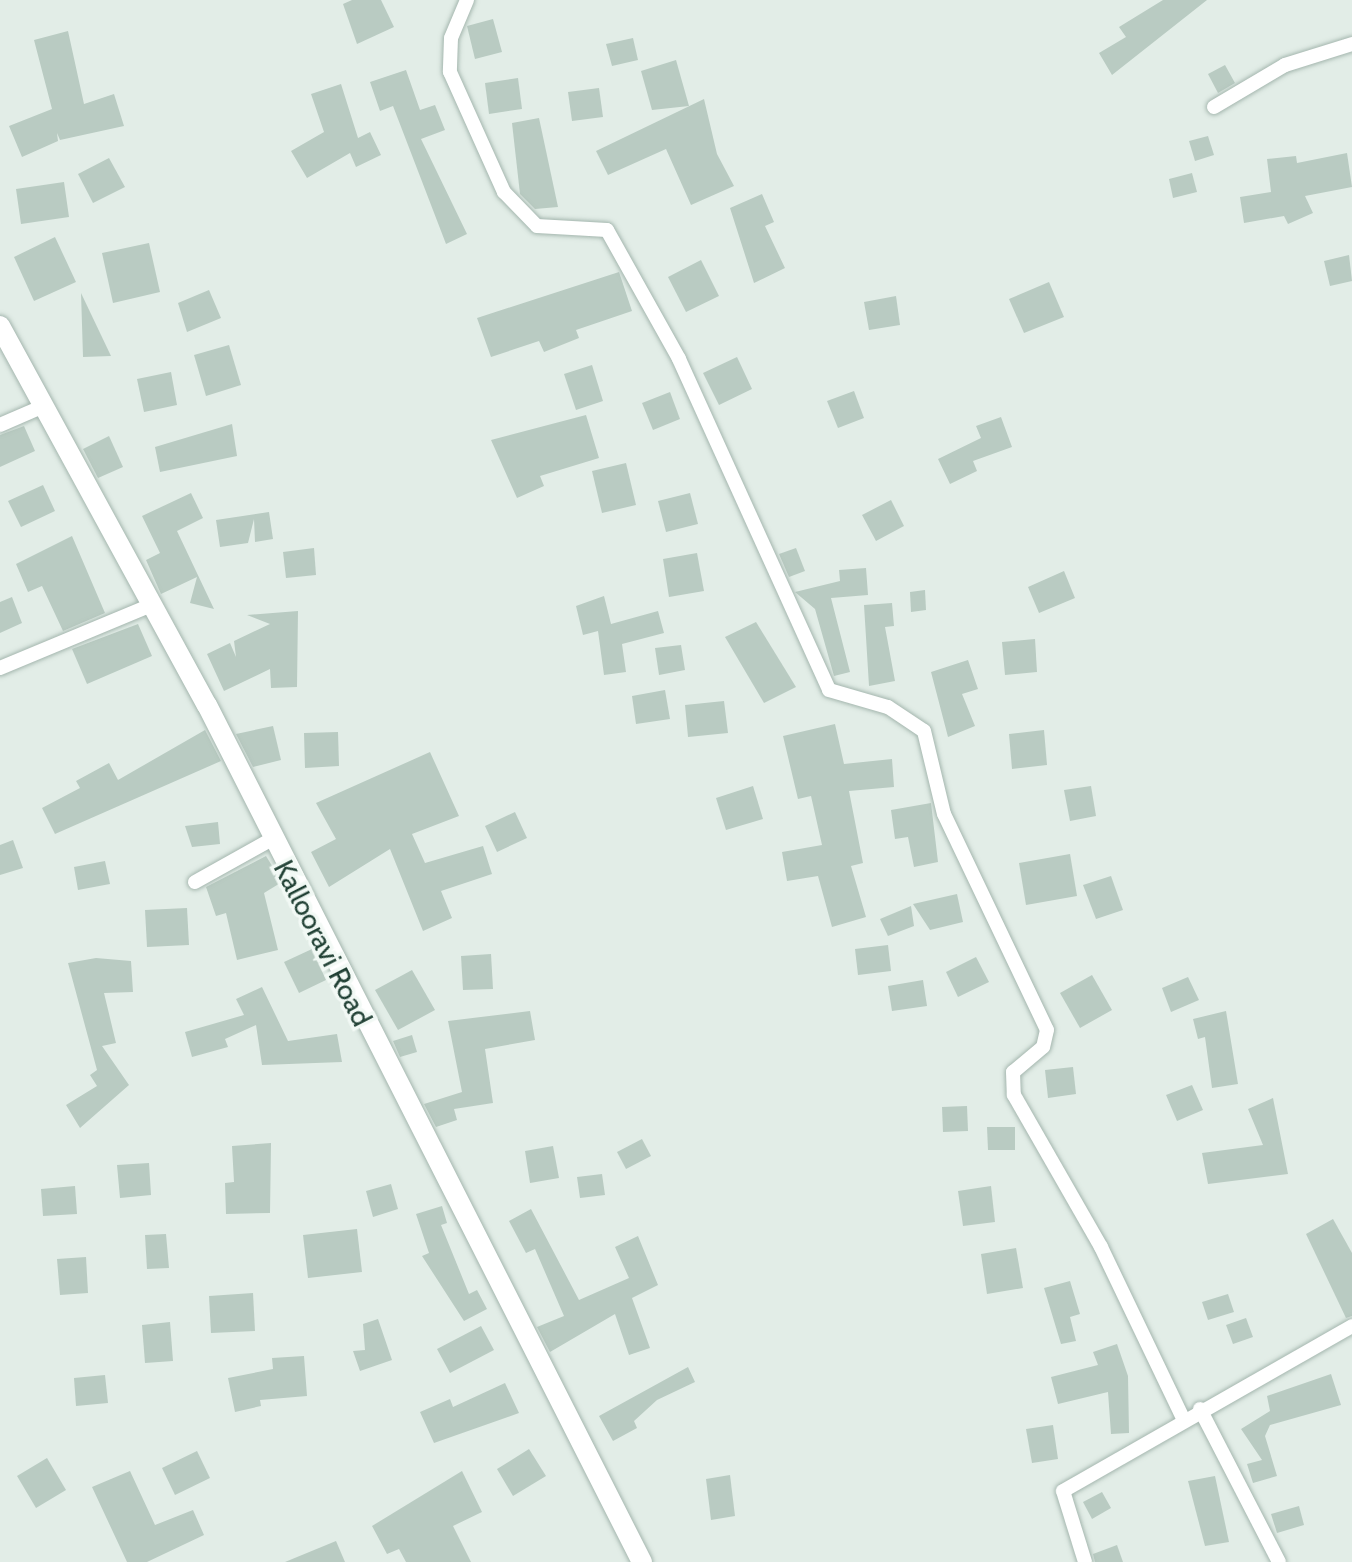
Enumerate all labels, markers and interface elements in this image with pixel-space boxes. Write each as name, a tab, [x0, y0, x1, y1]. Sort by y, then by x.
street label: Kallooravi Road	[267, 855, 379, 1031]

